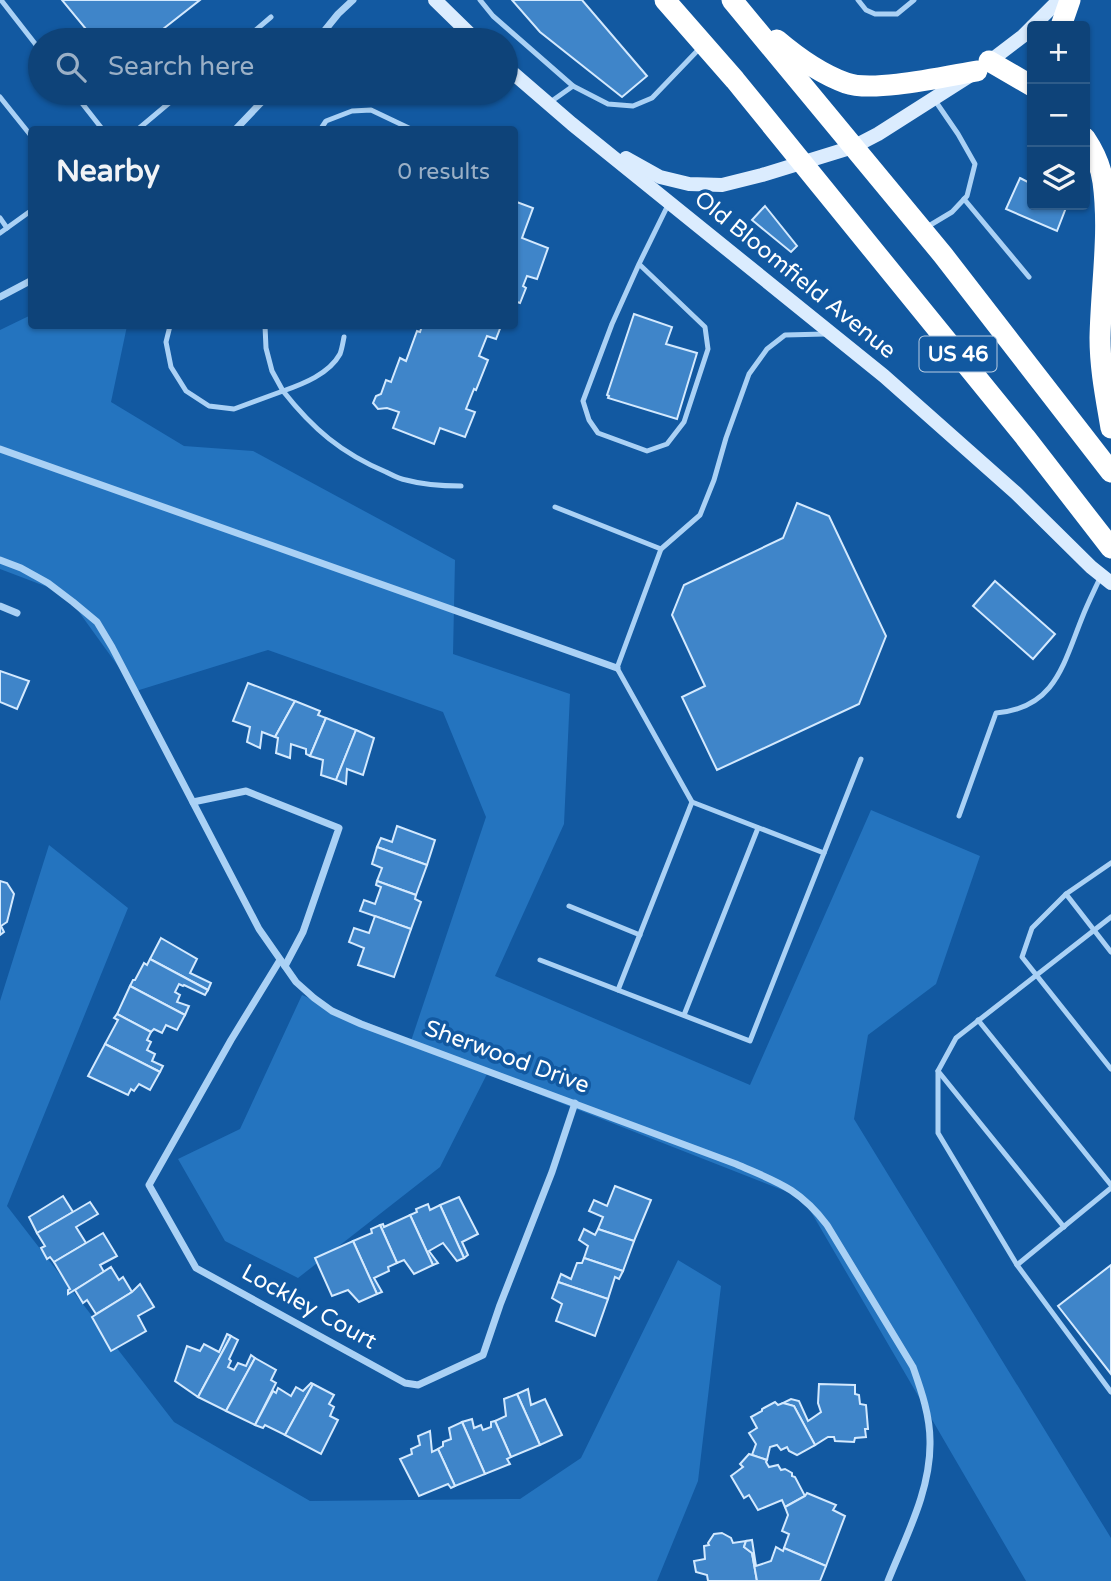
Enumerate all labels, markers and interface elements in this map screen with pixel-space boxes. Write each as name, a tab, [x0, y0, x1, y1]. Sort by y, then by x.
map controls	[1027, 21, 1090, 210]
button: +	[1027, 21, 1090, 84]
search box	[28, 28, 518, 105]
icon: search	[52, 48, 90, 86]
text: Search here	[108, 51, 254, 82]
button: −	[1027, 84, 1090, 147]
button: layers	[1027, 147, 1090, 210]
text: Nearby	[56, 153, 160, 190]
text: 0 results	[397, 158, 490, 186]
street label: Old Bloomfield Avenue	[689, 185, 901, 365]
road number: US 46	[920, 336, 996, 372]
street label: Sherwood Drive	[421, 1014, 593, 1100]
street label: Lockley Court	[237, 1258, 382, 1356]

